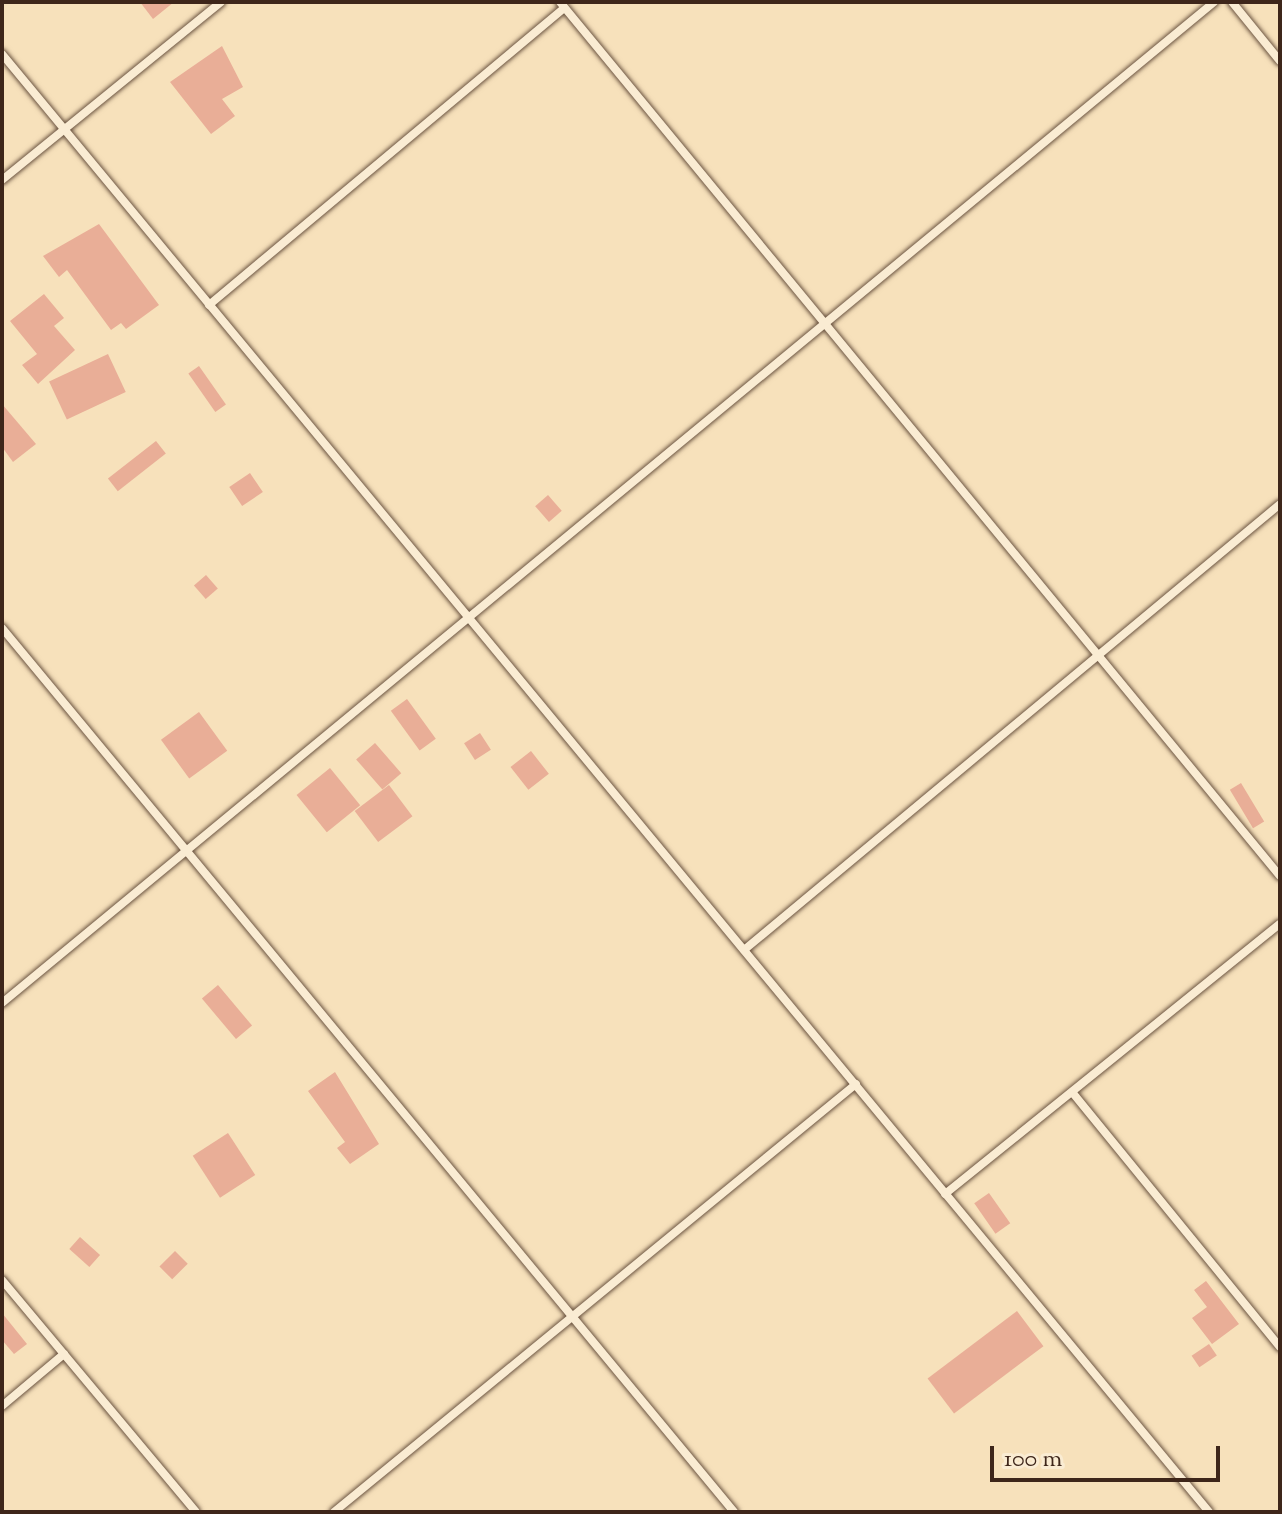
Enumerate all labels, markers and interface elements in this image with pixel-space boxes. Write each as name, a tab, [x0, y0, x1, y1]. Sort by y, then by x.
scale bar	[994, 1430, 1224, 1480]
text: 100 m	[1004, 1443, 1062, 1477]

